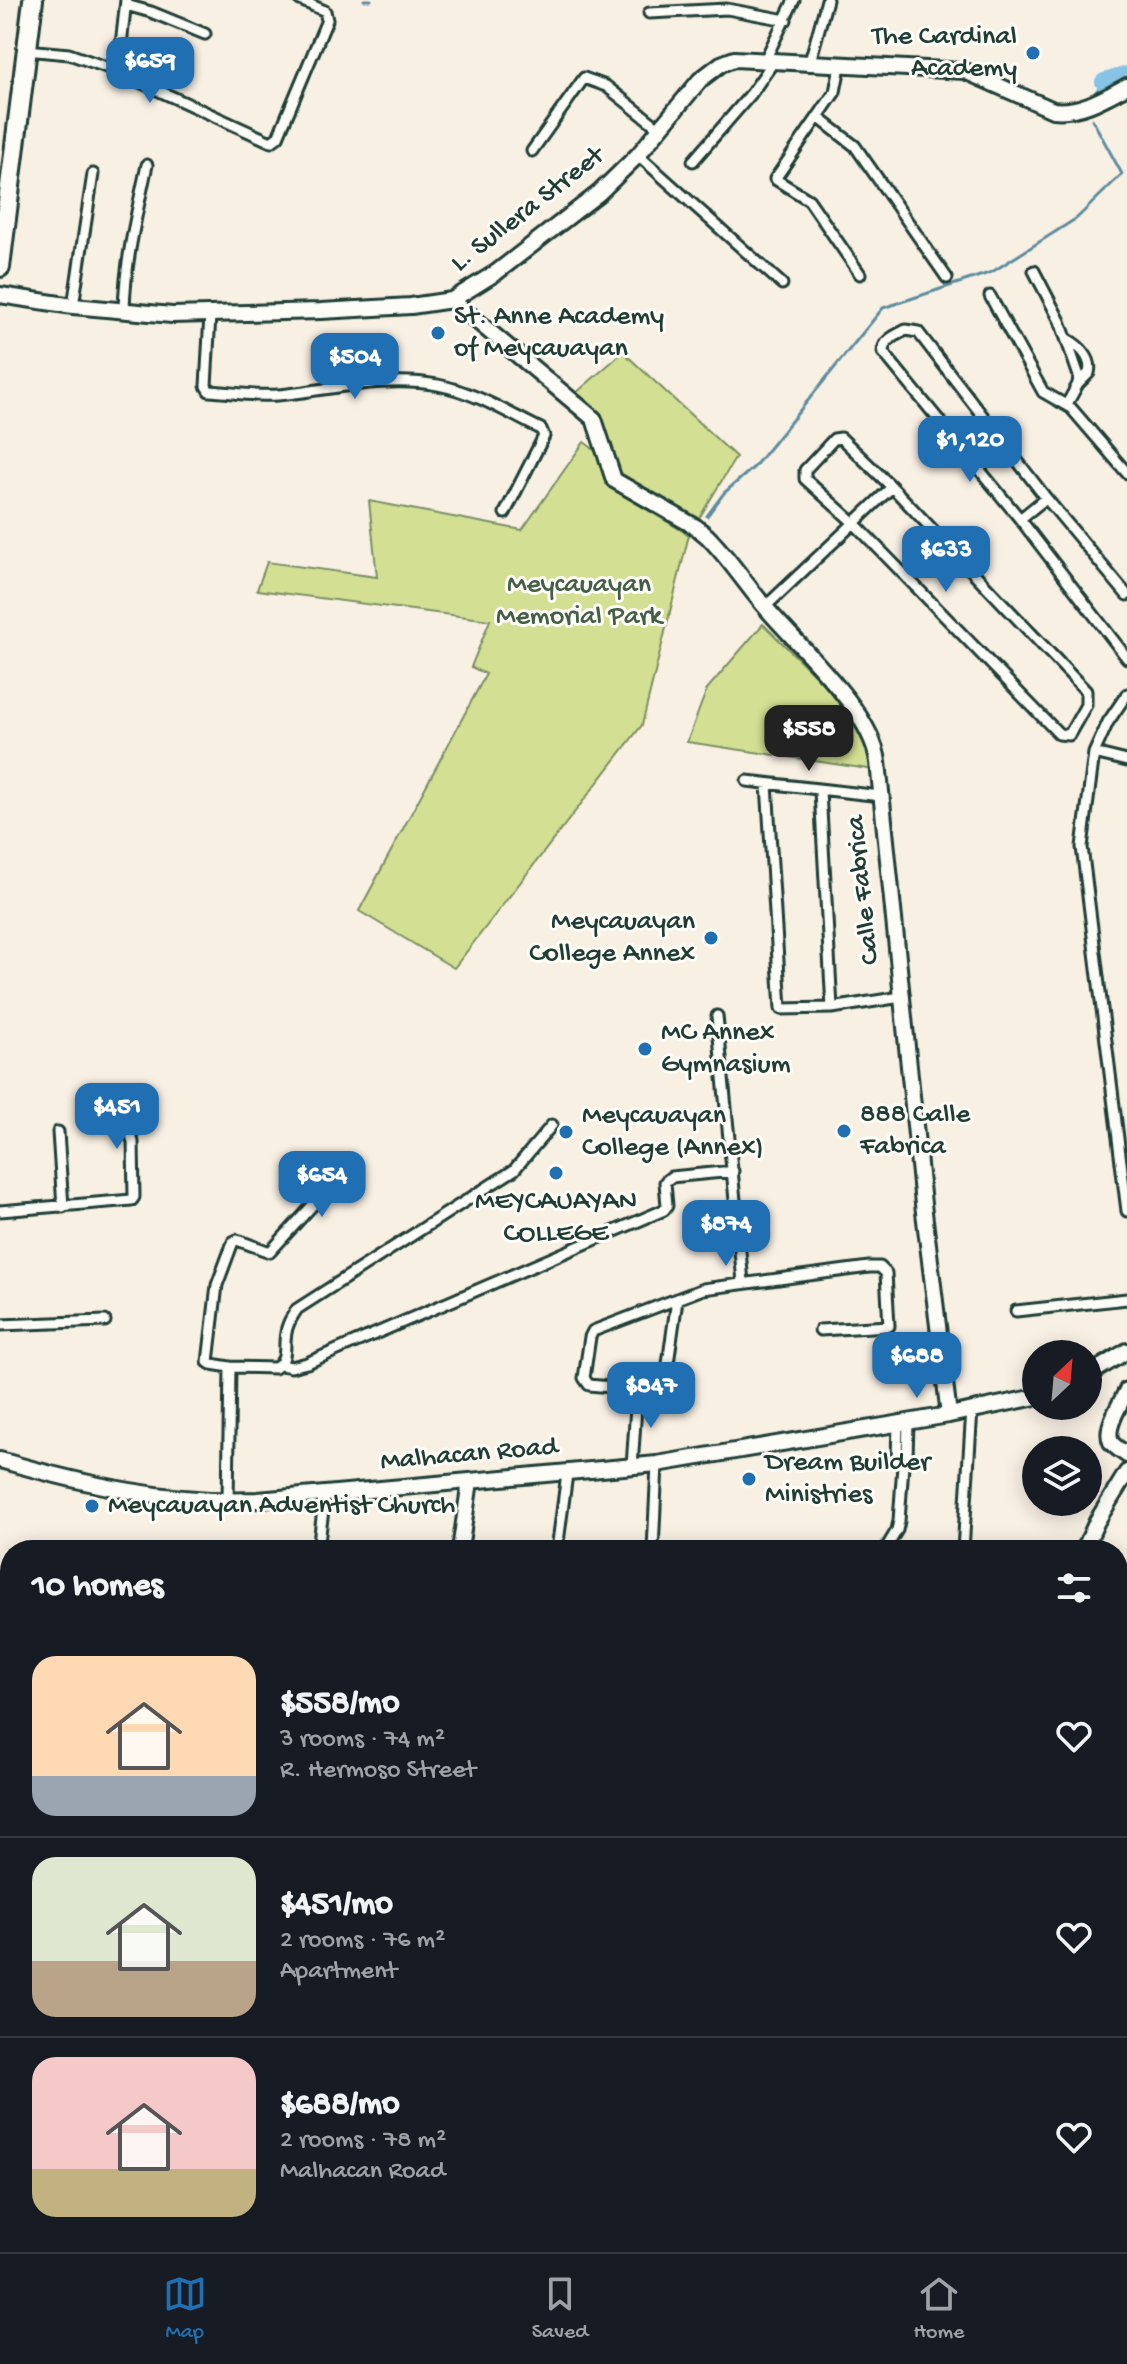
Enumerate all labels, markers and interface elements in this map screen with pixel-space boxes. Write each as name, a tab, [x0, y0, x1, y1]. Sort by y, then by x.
place label: The Cardinal Academy	[870, 21, 1017, 86]
pin: $659	[103, 37, 197, 105]
marker: The Cardinal Academy	[1024, 44, 1042, 62]
text: $659	[124, 47, 176, 78]
street label: L. Sullera Street	[445, 138, 613, 280]
place label: St. Anne Academy of Meycauayan	[454, 301, 664, 366]
marker: St. Anne Academy of Meycauayan	[429, 324, 447, 342]
pin: $504	[308, 333, 402, 401]
text: $504	[329, 343, 381, 374]
pin: $1,120	[905, 416, 1035, 484]
text: $1,120	[936, 426, 1004, 457]
pin: $633	[899, 526, 993, 594]
text: $633	[920, 536, 972, 567]
park label: Meycauayan Memorial Park	[496, 569, 665, 634]
pin: $558	[762, 705, 856, 773]
text: $558	[782, 715, 836, 746]
street label: Calle Fabrica	[840, 812, 888, 966]
place label: Meycauayan College Annex	[529, 906, 696, 971]
marker: Meycauayan College Annex	[702, 929, 720, 947]
place label: MC Annex Gymnasium	[661, 1017, 791, 1082]
marker: MC Annex Gymnasium	[636, 1040, 654, 1058]
pin: $451	[70, 1083, 164, 1151]
text: $451	[93, 1093, 141, 1124]
place label: 888 Calle Fabrica	[859, 1099, 971, 1164]
place label: Meycauayan College (Annex)	[582, 1100, 764, 1165]
marker: 888 Calle Fabrica	[835, 1122, 853, 1140]
marker: Meycauayan College (Annex)	[557, 1123, 575, 1141]
pin: $654	[275, 1151, 369, 1219]
text: $654	[297, 1161, 347, 1192]
marker: MEYCAUAYAN COLLEGE	[547, 1164, 565, 1182]
place label: MEYCAUAYAN COLLEGE	[475, 1186, 637, 1251]
pin: $874	[679, 1200, 773, 1268]
text: $874	[700, 1210, 752, 1241]
pin: $688	[870, 1332, 964, 1400]
north arrow	[1022, 1340, 1102, 1420]
map controls	[1022, 1340, 1102, 1516]
text: $688	[890, 1342, 944, 1373]
pin: $847	[604, 1362, 698, 1430]
text: $847	[625, 1372, 677, 1403]
street label: Malhacan Road	[379, 1431, 562, 1479]
button: layers	[1022, 1436, 1102, 1516]
place label: Dream Builder Ministries	[763, 1447, 932, 1512]
marker: Dream Builder Ministries	[740, 1470, 758, 1488]
place label: Meycauayan Adventist Church	[108, 1490, 455, 1523]
marker: Meycauayan Adventist Church	[83, 1497, 101, 1515]
icon: filters	[1052, 1566, 1096, 1610]
text: 10 homes	[32, 1568, 163, 1608]
text: $558/mo	[280, 1685, 400, 1725]
icon: home	[96, 1688, 192, 1784]
icon: heart	[1052, 1714, 1096, 1758]
text: 3 rooms · 74 m²	[280, 1725, 445, 1756]
text: R. Hermoso Street	[280, 1756, 476, 1787]
text: $451/mo	[280, 1886, 393, 1926]
icon: home	[96, 1889, 192, 1985]
icon: heart	[1052, 1915, 1096, 1959]
text: 2 rooms · 76 m²	[280, 1926, 445, 1957]
text: Apartment	[280, 1957, 397, 1988]
text: $688/mo	[280, 2086, 400, 2126]
icon: home	[96, 2089, 192, 2185]
icon: heart	[1052, 2115, 1096, 2159]
text: 2 rooms · 78 m²	[280, 2126, 446, 2157]
text: Malhacan Road	[280, 2157, 445, 2188]
tab: Map	[163, 2272, 207, 2346]
tab: Saved	[532, 2272, 588, 2346]
tab: Home	[913, 2272, 964, 2346]

